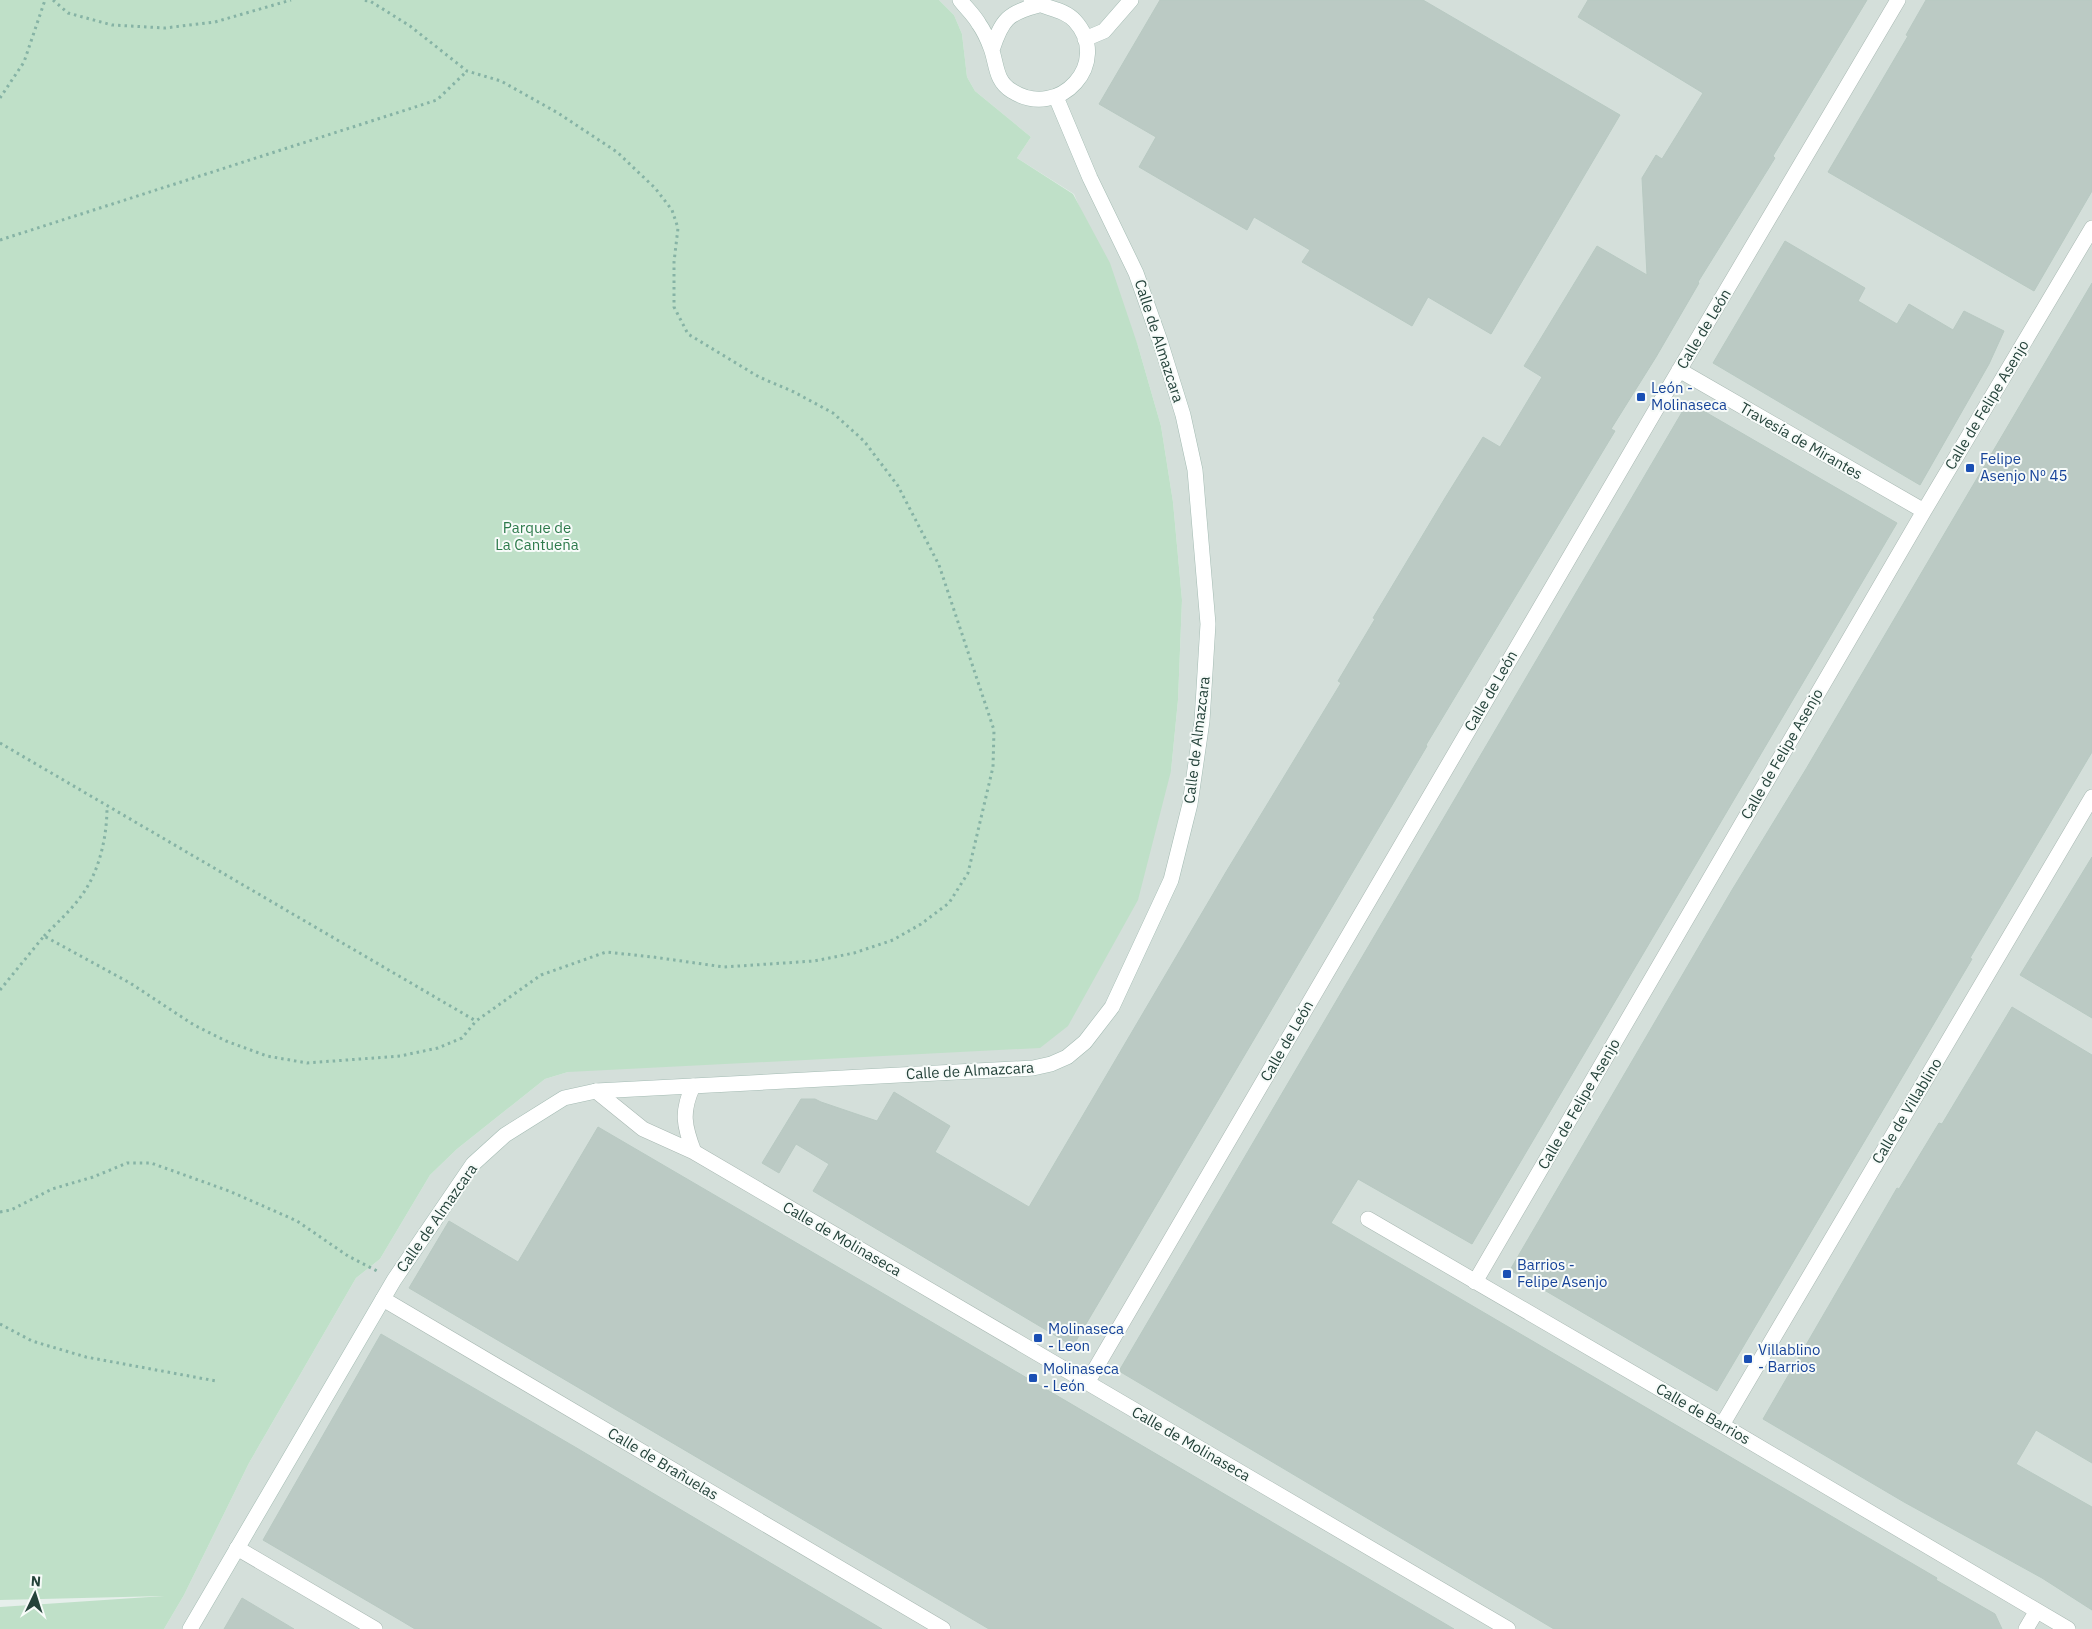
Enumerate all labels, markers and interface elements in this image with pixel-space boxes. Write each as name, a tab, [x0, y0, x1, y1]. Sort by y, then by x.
street label: Calle de Almazcara	[1131, 277, 1188, 405]
street label: Calle de León	[1672, 285, 1735, 372]
street label: Calle de Felipe Asenjo	[1940, 336, 2033, 473]
place label: León - Molinaseca	[1651, 378, 1727, 414]
marker: León - Molinaseca	[1635, 391, 1647, 403]
street label: Travesía de Mirantes	[1737, 398, 1866, 483]
place label: Felipe Asenjo Nº 45	[1980, 449, 2067, 485]
marker: Felipe Asenjo Nº 45	[1964, 462, 1976, 474]
park label: Parque de La Cantueña	[495, 518, 579, 554]
street label: Calle de León	[1460, 647, 1521, 735]
street label: Calle de Almazcara	[1179, 675, 1214, 805]
street label: Calle de Felipe Asenjo	[1736, 685, 1827, 823]
street label: Calle de León	[1256, 997, 1317, 1085]
street label: Calle de Felipe Asenjo	[1533, 1035, 1624, 1173]
street label: Calle de Villablino	[1868, 1054, 1946, 1167]
street label: Calle de Almazcara	[905, 1058, 1035, 1083]
street label: Calle de Almazcara	[392, 1160, 481, 1276]
street label: Calle de Molinaseca	[780, 1197, 905, 1280]
place label: Barrios - Felipe Asenjo	[1517, 1255, 1607, 1291]
marker: Barrios - Felipe Asenjo	[1501, 1268, 1513, 1280]
place label: Molinaseca - Leon	[1048, 1319, 1124, 1355]
marker: Molinaseca - Leon	[1032, 1332, 1044, 1344]
place label: Villablino - Barrios	[1758, 1340, 1820, 1376]
marker: Villablino - Barrios	[1742, 1353, 1754, 1365]
place label: Molinaseca - León	[1043, 1359, 1119, 1395]
marker: Molinaseca - León	[1027, 1372, 1039, 1384]
street label: Calle de Barrios	[1653, 1379, 1754, 1448]
street label: Calle de Molinaseca	[1129, 1402, 1254, 1485]
street label: Calle de Brañuelas	[605, 1423, 722, 1504]
north arrow	[10, 1569, 60, 1619]
text: N	[30, 1572, 42, 1590]

